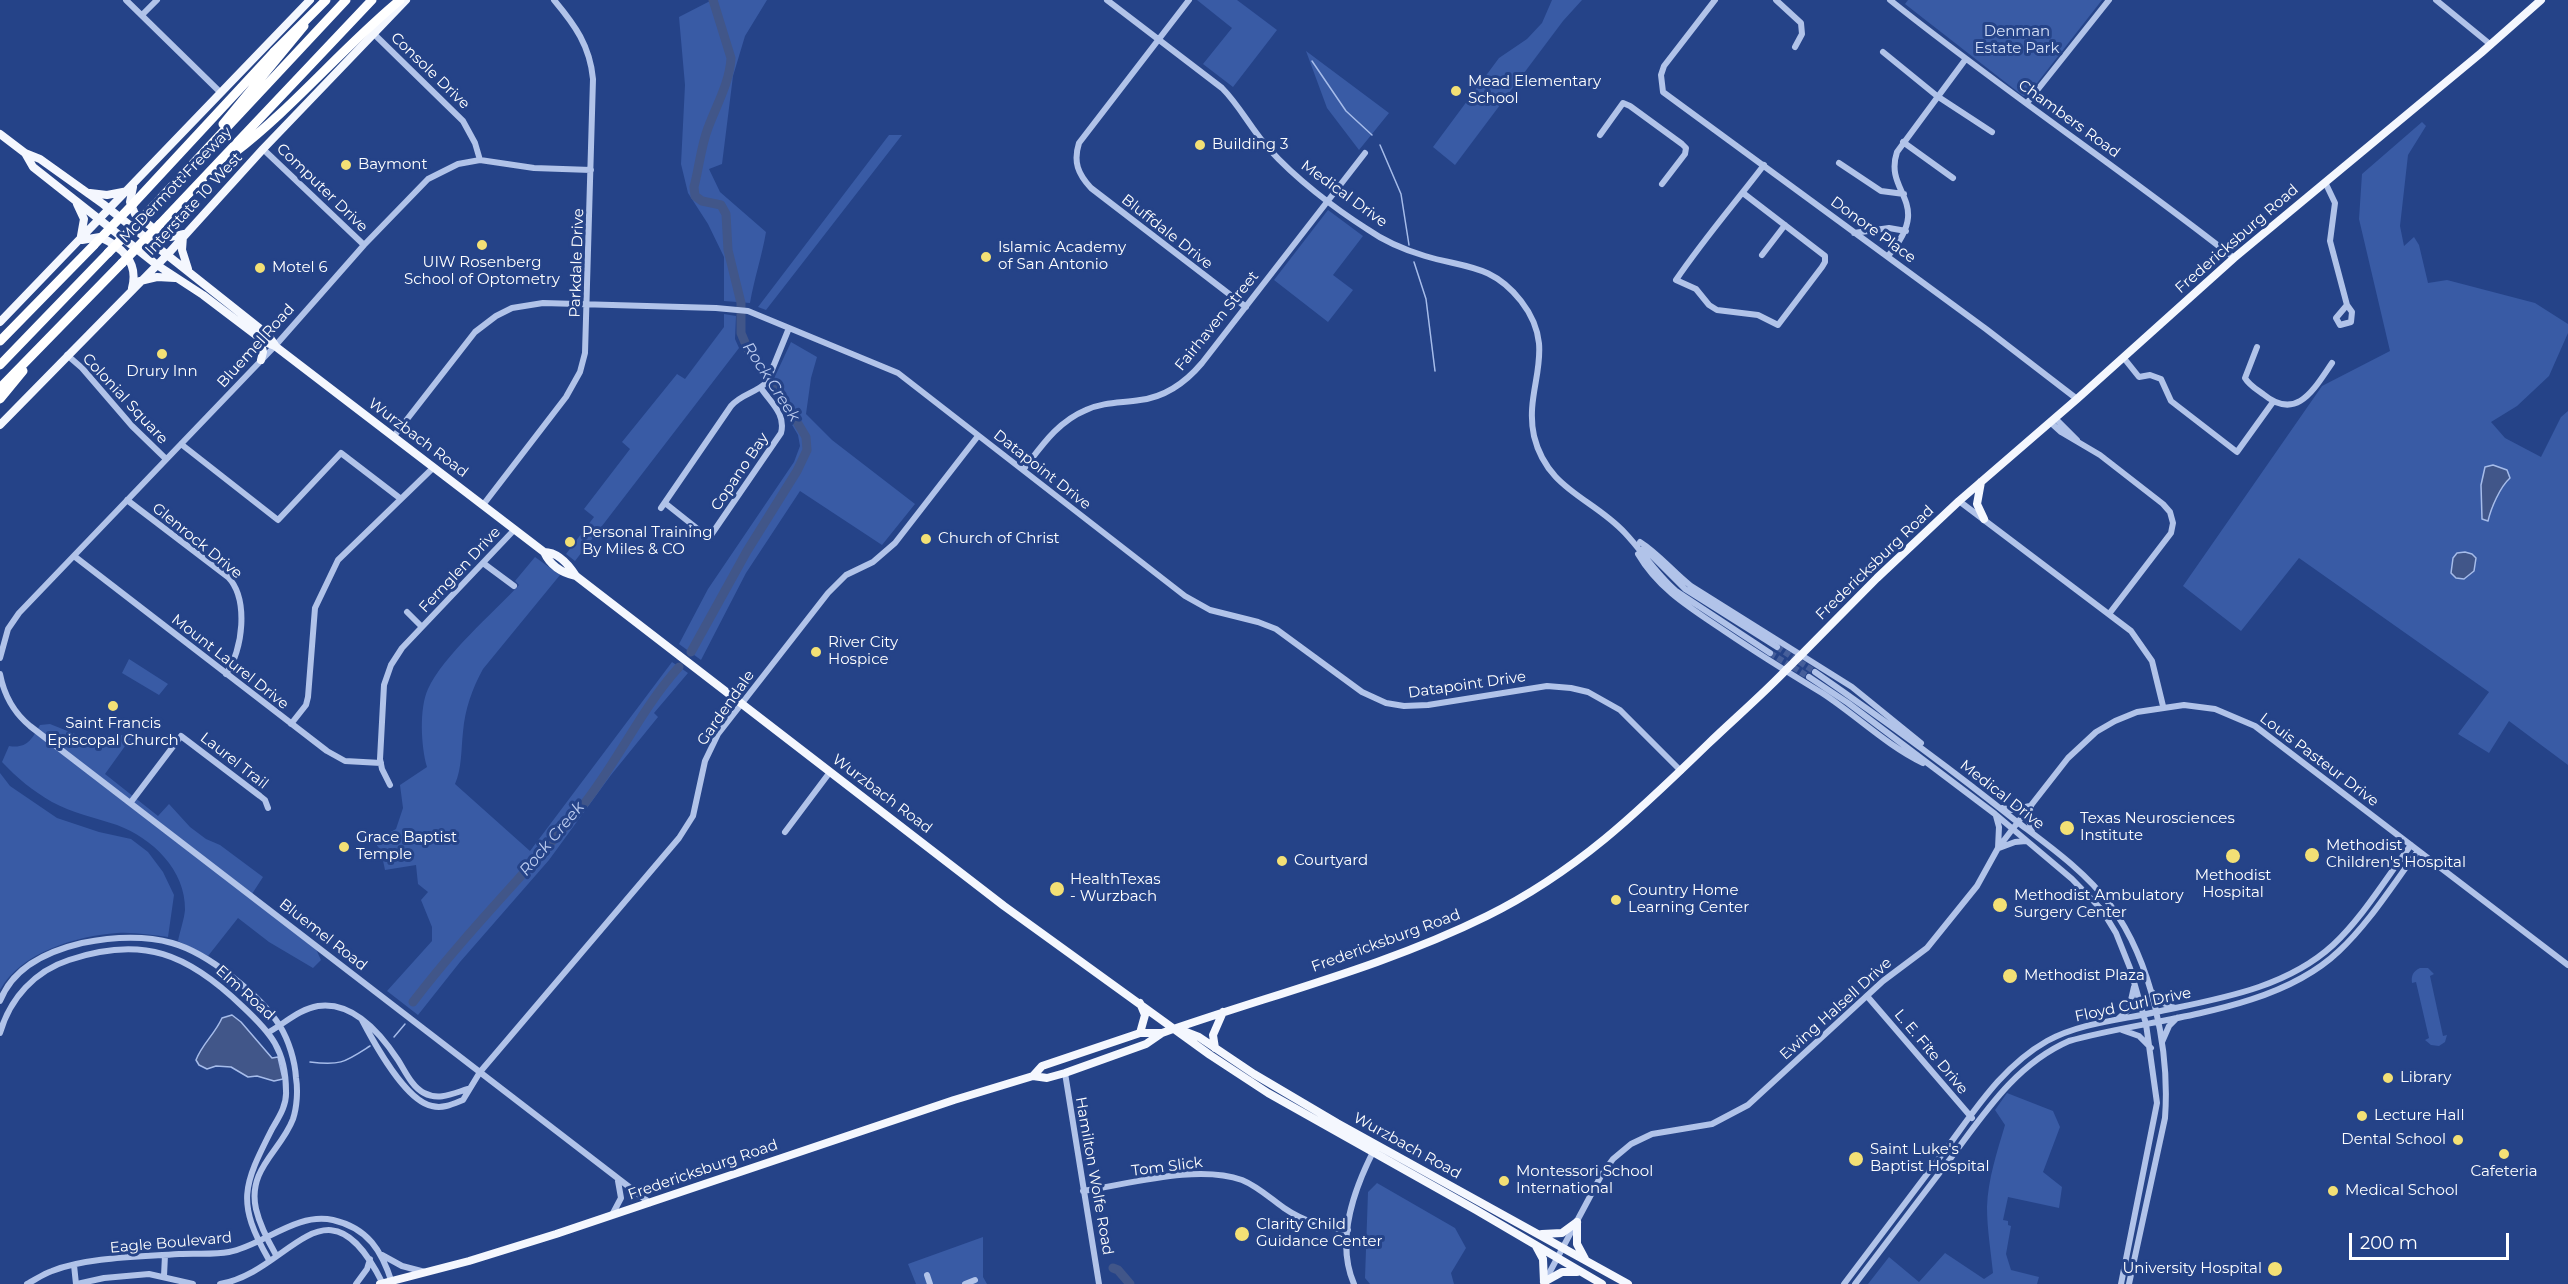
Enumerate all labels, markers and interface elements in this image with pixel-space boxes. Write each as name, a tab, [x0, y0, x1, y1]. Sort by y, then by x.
park label: Denman Estate Park	[1975, 23, 2059, 58]
street label: Console Drive	[387, 29, 473, 113]
place label: Mead Elementary School	[1468, 73, 1601, 108]
street label: Chambers Road	[2015, 76, 2123, 162]
marker: Mead Elementary School	[1449, 84, 1463, 98]
street label: McDermott Freeway	[116, 123, 236, 247]
place label: Building 3	[1212, 136, 1288, 154]
marker: Building 3	[1193, 138, 1207, 152]
street label: Computer Drive	[273, 140, 371, 236]
street label: Interstate 10 West	[142, 149, 246, 259]
place label: Baymont	[358, 156, 428, 174]
street label: Medical Drive	[1297, 157, 1391, 231]
marker: Baymont	[339, 158, 353, 172]
street label: Fredericksburg Road	[2172, 181, 2302, 297]
street label: Bluffdale Drive	[1118, 191, 1216, 273]
street label: Donore Place	[1827, 193, 1919, 267]
street label: Parkdale Drive	[566, 208, 588, 318]
marker: UIW Rosenberg School of Optometry	[475, 238, 489, 252]
place label: Islamic Academy of San Antonio	[998, 239, 1126, 274]
marker: Islamic Academy of San Antonio	[979, 250, 993, 264]
place label: UIW Rosenberg School of Optometry	[404, 254, 560, 289]
place label: Motel 6	[272, 259, 328, 277]
marker: Motel 6	[253, 261, 267, 275]
street label: Fairhaven Street	[1171, 267, 1263, 375]
street label: Bluemel Road	[214, 300, 298, 392]
water label: Rock Creek	[738, 339, 804, 425]
marker: Drury Inn	[155, 347, 169, 361]
street label: Colonial Square	[78, 350, 172, 448]
place label: Drury Inn	[126, 363, 198, 381]
street label: Wurzbach Road	[364, 395, 472, 481]
street label: Datapoint Drive	[990, 426, 1094, 514]
street label: Copano Bay	[707, 430, 773, 514]
street label: Glenrock Drive	[148, 499, 246, 583]
street label: Fredericksburg Road	[1812, 502, 1938, 624]
street label: Fernglen Drive	[416, 523, 504, 617]
place label: Personal Training By Miles & CO	[582, 524, 713, 559]
place label: Church of Christ	[938, 530, 1060, 548]
marker: Church of Christ	[919, 532, 933, 546]
marker: Personal Training By Miles & CO	[563, 535, 577, 549]
street label: Mount Laurel Drive	[168, 611, 292, 713]
place label: River City Hospice	[828, 634, 898, 669]
marker: River City Hospice	[809, 645, 823, 659]
street label: Gardendale	[693, 667, 759, 749]
street label: Datapoint Drive	[1407, 668, 1527, 702]
marker: Saint Francis Episcopal Church	[106, 699, 120, 713]
street label: Louis Pasteur Drive	[2256, 709, 2382, 811]
place label: Saint Francis Episcopal Church	[47, 715, 179, 750]
street label: Laurel Trail	[196, 729, 272, 793]
street label: Wurzbach Road	[828, 751, 936, 837]
street label: Medical Drive	[1956, 756, 2048, 834]
water label: Rock Creek	[515, 798, 589, 880]
place label: Texas Neurosciences Institute	[2080, 810, 2235, 845]
marker: Texas Neurosciences Institute	[2058, 819, 2076, 837]
place label: Grace Baptist Temple	[356, 829, 457, 864]
place label: Methodist Children's Hospital	[2326, 837, 2466, 872]
marker: Grace Baptist Temple	[337, 840, 351, 854]
marker: Methodist Children's Hospital	[2303, 846, 2321, 864]
marker: Methodist Hospital	[2224, 847, 2242, 865]
place label: Courtyard	[1294, 852, 1368, 870]
marker: Courtyard	[1275, 854, 1289, 868]
place label: Methodist Hospital	[2195, 867, 2271, 902]
place label: HealthTexas - Wurzbach	[1070, 871, 1161, 906]
marker: HealthTexas - Wurzbach	[1048, 880, 1066, 898]
place label: Country Home Learning Center	[1628, 882, 1749, 917]
place label: Methodist Ambulatory Surgery Center	[2014, 887, 2184, 922]
marker: Country Home Learning Center	[1609, 893, 1623, 907]
street label: Bluemel Road	[275, 895, 371, 975]
marker: Methodist Ambulatory Surgery Center	[1991, 896, 2009, 914]
street label: Fredericksburg Road	[1309, 906, 1463, 976]
street label: Ewing Halsell Drive	[1776, 954, 1896, 1064]
street label: Elm Road	[212, 962, 278, 1024]
marker: Methodist Plaza	[2001, 967, 2019, 985]
place label: Methodist Plaza	[2024, 967, 2145, 985]
street label: Floyd Curl Drive	[2073, 984, 2193, 1026]
street label: L. E. Fite Drive	[1890, 1006, 1972, 1098]
place label: Library	[2400, 1069, 2451, 1087]
marker: Library	[2381, 1071, 2395, 1085]
street label: Hamilton Wolfe Road	[1071, 1095, 1117, 1257]
place label: Lecture Hall	[2374, 1107, 2464, 1125]
street label: Wurzbach Road	[1350, 1109, 1464, 1183]
marker: Lecture Hall	[2355, 1109, 2369, 1123]
place label: Dental School	[2341, 1131, 2446, 1149]
marker: Dental School	[2451, 1133, 2465, 1147]
street label: Fredericksburg Road	[626, 1136, 780, 1204]
place label: Saint Luke's Baptist Hospital	[1870, 1141, 1989, 1176]
marker: Cafeteria	[2497, 1147, 2511, 1161]
marker: Saint Luke's Baptist Hospital	[1847, 1150, 1865, 1168]
street label: Tom Slick	[1130, 1154, 1204, 1180]
place label: Montessori School International	[1516, 1163, 1653, 1198]
place label: Cafeteria	[2470, 1163, 2538, 1181]
marker: Montessori School International	[1497, 1174, 1511, 1188]
place label: Medical School	[2345, 1182, 2458, 1200]
marker: Medical School	[2326, 1184, 2340, 1198]
place label: Clarity Child Guidance Center	[1256, 1216, 1383, 1251]
scale bar	[2352, 1221, 2512, 1259]
marker: Clarity Child Guidance Center	[1233, 1225, 1251, 1243]
street label: Eagle Boulevard	[109, 1229, 233, 1257]
text: 200 m	[2360, 1232, 2418, 1254]
place label: University Hospital	[2122, 1260, 2262, 1278]
marker: University Hospital	[2266, 1260, 2284, 1278]

